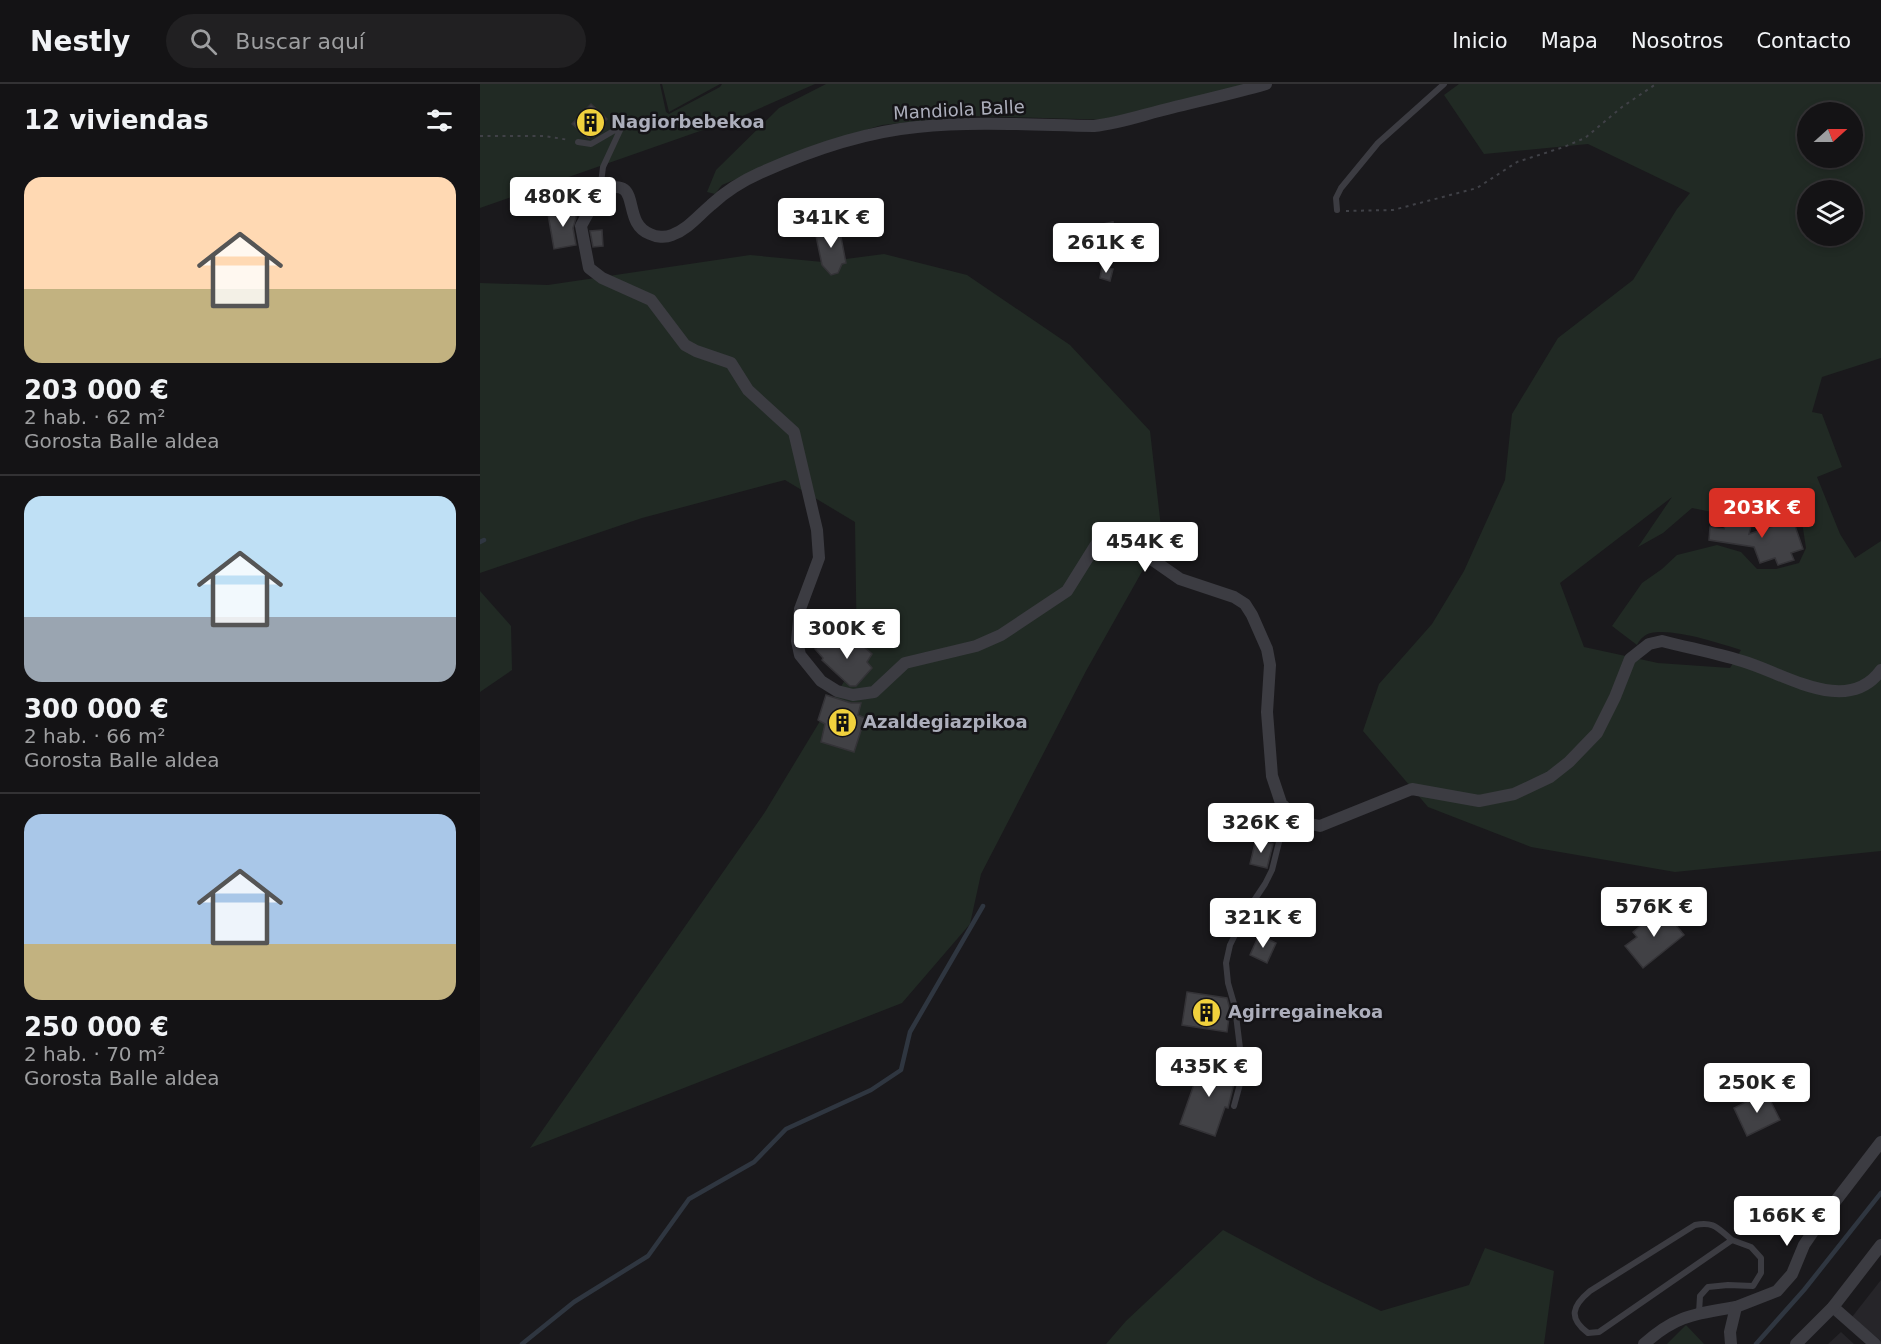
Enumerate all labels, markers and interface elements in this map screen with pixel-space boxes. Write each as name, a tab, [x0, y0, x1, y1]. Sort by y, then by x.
search box	[166, 14, 586, 68]
text: Nestly	[30, 25, 130, 58]
icon: search	[187, 25, 220, 58]
text: Buscar aquí	[235, 29, 365, 54]
text: Inicio	[1452, 29, 1508, 53]
text: Mapa	[1541, 29, 1598, 53]
text: Nosotros	[1631, 29, 1723, 53]
text: Contacto	[1756, 29, 1851, 53]
street label: Mandiola Balle	[893, 96, 1025, 123]
north arrow	[1797, 102, 1863, 168]
map controls	[1797, 102, 1863, 246]
icon: filters	[423, 104, 456, 137]
text: 12 viviendas	[24, 105, 209, 135]
building icon: Nagiorbebekoa	[574, 106, 606, 138]
place label: Nagiorbebekoa	[611, 111, 765, 132]
pin: 480K €	[514, 177, 612, 228]
button: layers	[1797, 180, 1863, 246]
text: 480K €	[524, 184, 602, 208]
pin: 341K €	[782, 198, 880, 249]
text: 341K €	[792, 205, 870, 229]
icon: home	[186, 216, 294, 324]
pin: 261K €	[1057, 223, 1155, 274]
text: 261K €	[1067, 230, 1145, 254]
text: 203 000 €	[24, 375, 169, 405]
text: 2 hab. · 62 m²	[24, 405, 165, 429]
text: Gorosta Balle aldea	[24, 429, 219, 453]
pin: 203K €	[1713, 488, 1811, 539]
text: 203K €	[1723, 495, 1801, 519]
pin: 454K €	[1096, 522, 1194, 573]
text: 454K €	[1106, 529, 1184, 553]
icon: home	[186, 535, 294, 643]
pin: 300K €	[798, 609, 896, 660]
text: 300K €	[808, 616, 886, 640]
text: 300 000 €	[24, 694, 169, 724]
building icon: Azaldegiazpikoa	[826, 706, 858, 738]
place label: Azaldegiazpikoa	[863, 711, 1028, 732]
text: 2 hab. · 66 m²	[24, 724, 165, 748]
text: Gorosta Balle aldea	[24, 748, 219, 772]
pin: 326K €	[1212, 803, 1310, 854]
text: 326K €	[1222, 810, 1300, 834]
icon: home	[186, 853, 294, 961]
pin: 576K €	[1605, 887, 1703, 938]
text: 576K €	[1615, 894, 1693, 918]
pin: 321K €	[1214, 898, 1312, 949]
text: 321K €	[1224, 905, 1302, 929]
building icon: Agirregainekoa	[1191, 996, 1223, 1028]
place label: Agirregainekoa	[1228, 1001, 1383, 1022]
text: 250 000 €	[24, 1012, 169, 1042]
text: 2 hab. · 70 m²	[24, 1042, 165, 1066]
pin: 435K €	[1160, 1047, 1258, 1098]
text: 435K €	[1170, 1054, 1248, 1078]
pin: 250K €	[1708, 1063, 1806, 1114]
text: Gorosta Balle aldea	[24, 1066, 219, 1090]
text: 250K €	[1718, 1070, 1796, 1094]
pin: 166K €	[1738, 1196, 1836, 1247]
text: 166K €	[1748, 1203, 1826, 1227]

